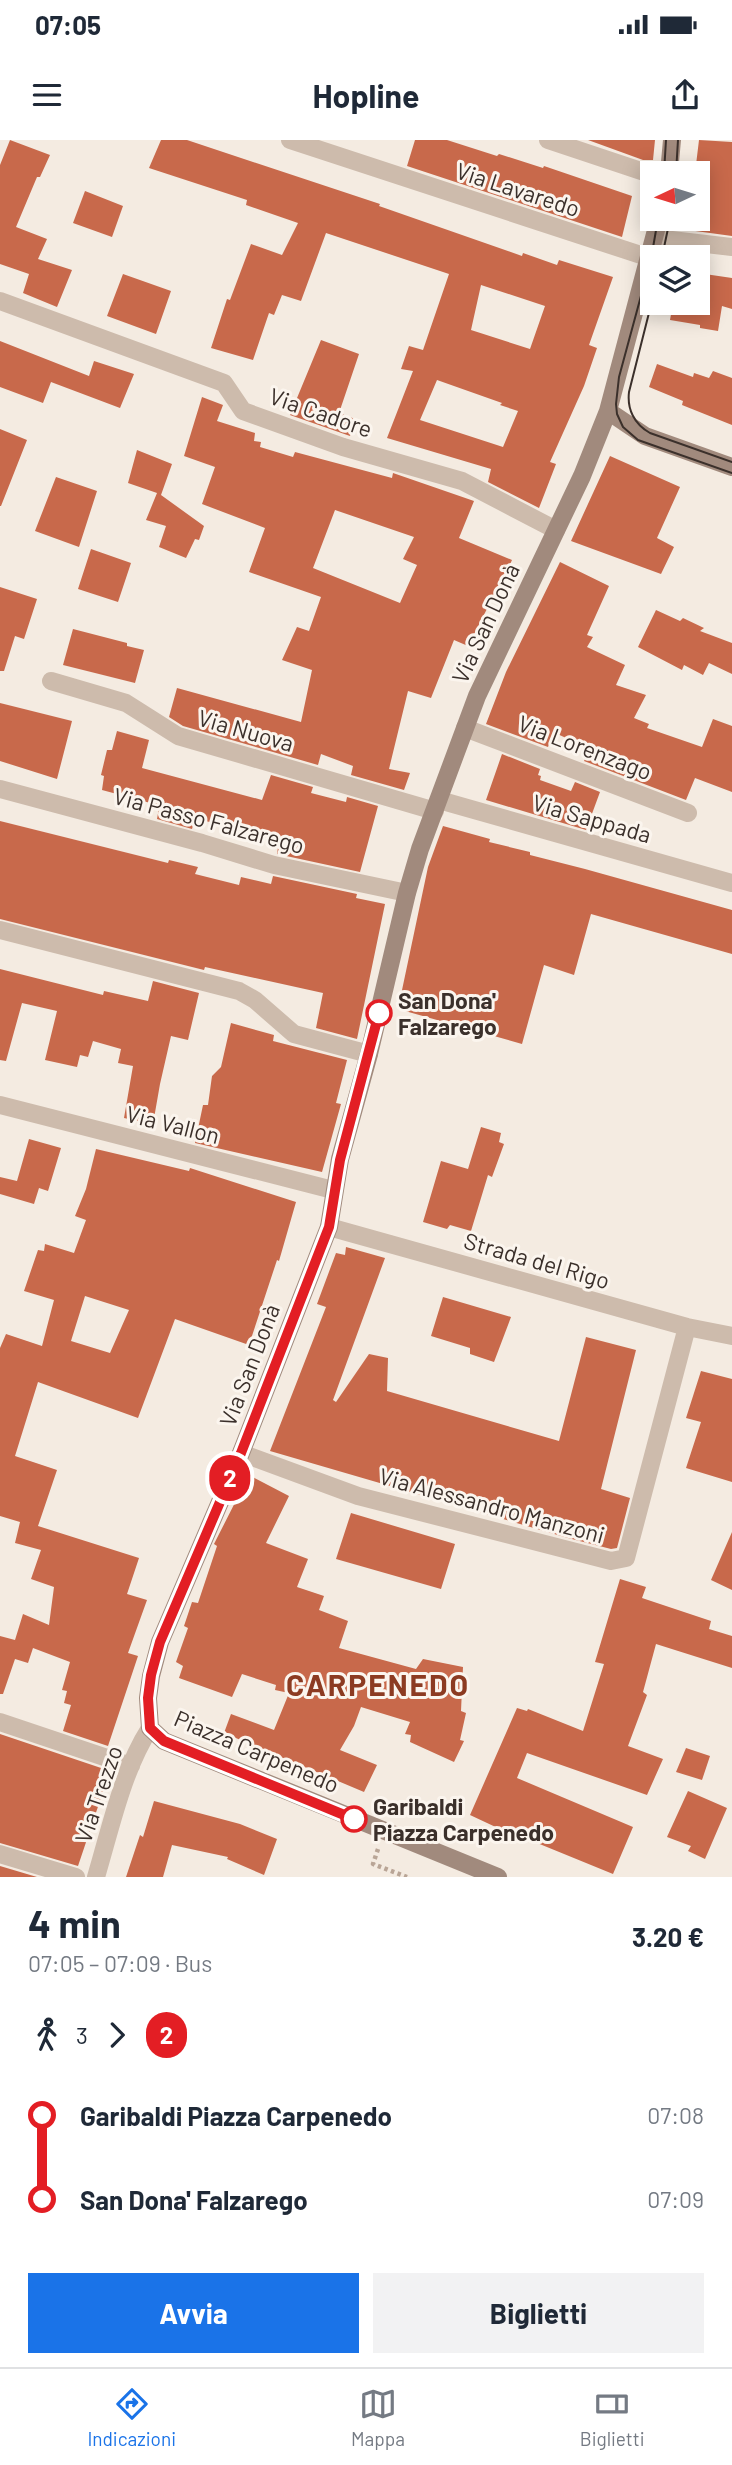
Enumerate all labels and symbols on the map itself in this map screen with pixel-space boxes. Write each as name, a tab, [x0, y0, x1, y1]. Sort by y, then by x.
street label: Via Lavaredo	[453, 156, 583, 222]
north arrow	[640, 161, 710, 231]
street label: Via Cadore	[266, 381, 376, 443]
street label: Via San Donà	[445, 559, 525, 687]
street label: Via Nuova	[195, 703, 297, 757]
street label: Via Lorenzago	[514, 709, 656, 785]
street label: Via Passo Falzarego	[110, 781, 308, 859]
street label: Via Sappada	[529, 788, 655, 848]
place label: San Dona' Falzarego	[398, 986, 497, 1040]
marker: San Dona' Falzarego	[366, 1000, 392, 1026]
street label: Via Vallon	[123, 1099, 223, 1149]
street label: Strada del Rigo	[461, 1226, 613, 1294]
street label: Via San Donà	[213, 1300, 285, 1430]
line badge: 2	[207, 1455, 253, 1501]
street label: Via Alessandro Manzoni	[376, 1461, 608, 1549]
district label: CARPENEDO	[286, 1666, 470, 1702]
street label: Piazza Carpenedo	[170, 1704, 344, 1798]
street label: Via Trezzo	[68, 1742, 128, 1846]
place label: Garibaldi Piazza Carpenedo	[373, 1792, 554, 1846]
marker: Garibaldi Piazza Carpenedo	[341, 1806, 367, 1832]

